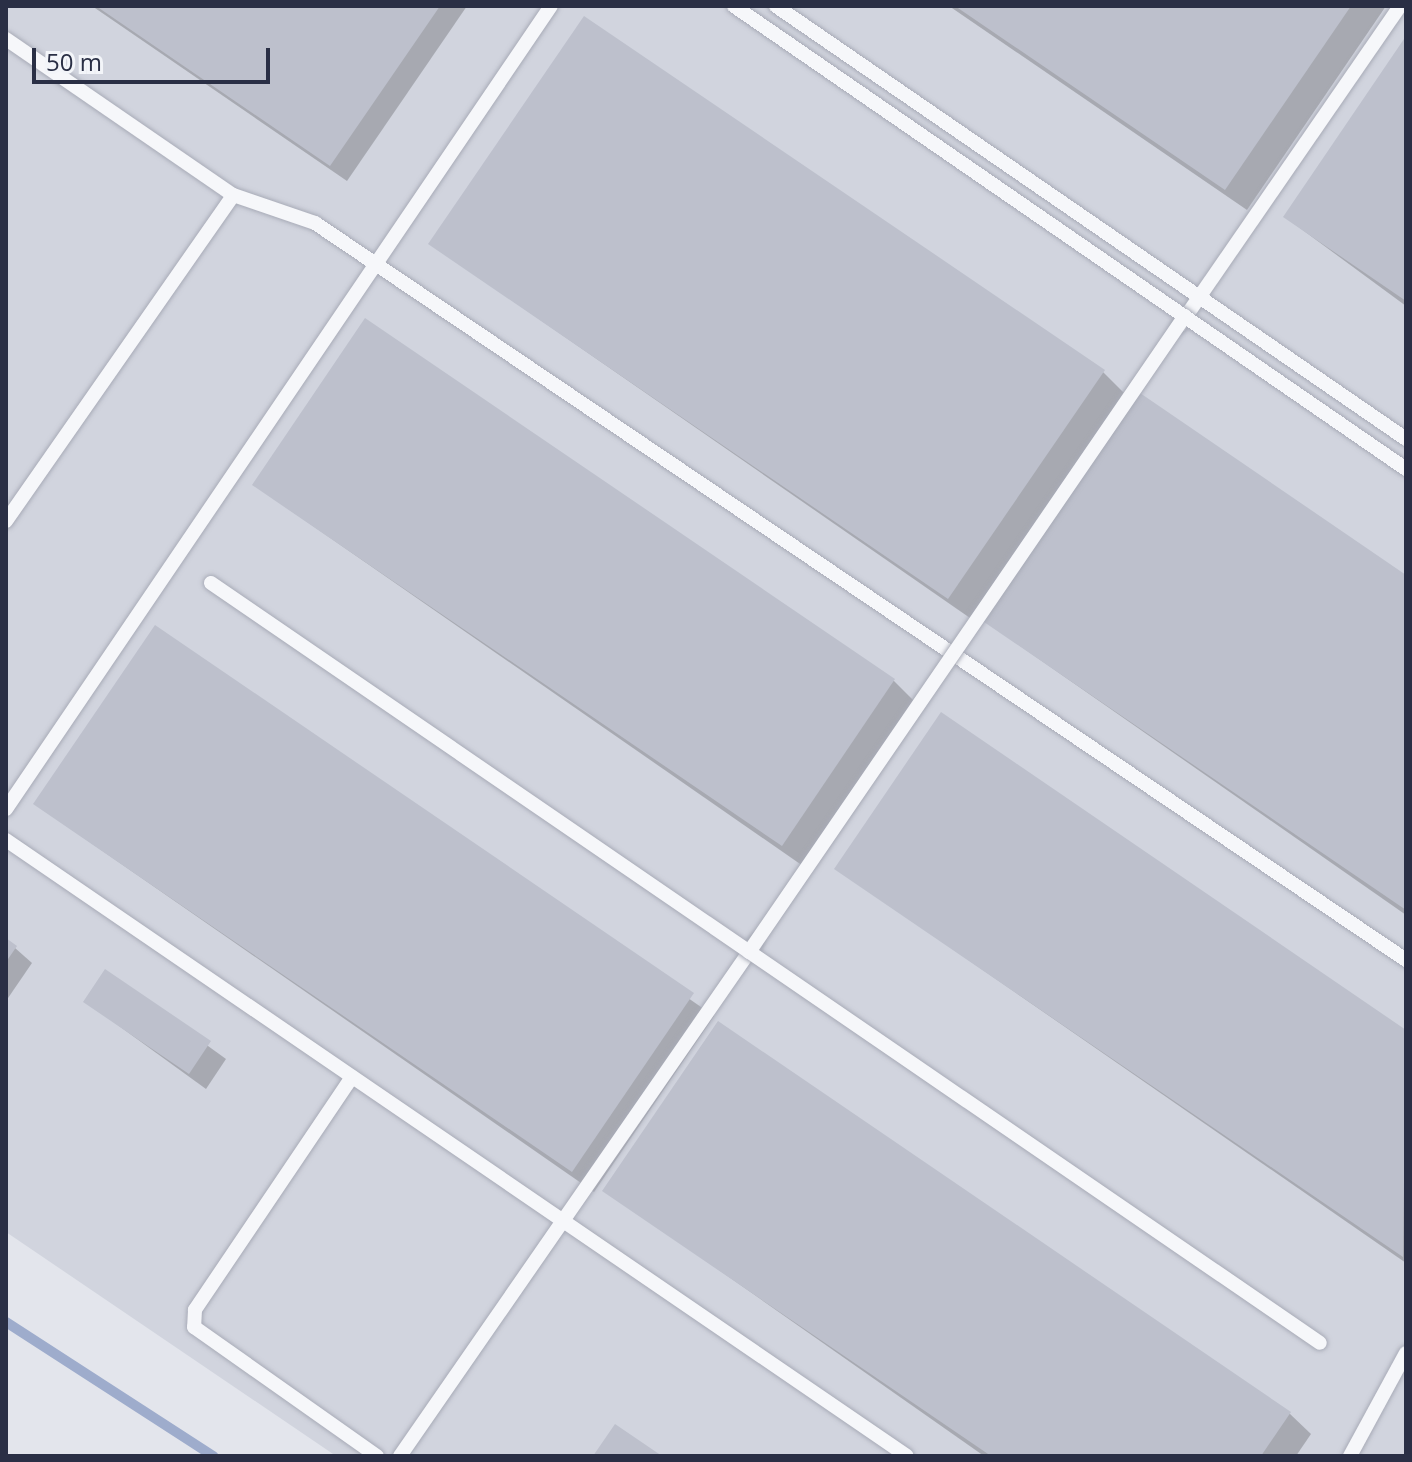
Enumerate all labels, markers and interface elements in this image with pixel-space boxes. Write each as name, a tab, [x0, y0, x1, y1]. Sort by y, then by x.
scale bar	[36, 32, 274, 82]
text: 50 m	[46, 45, 102, 78]

